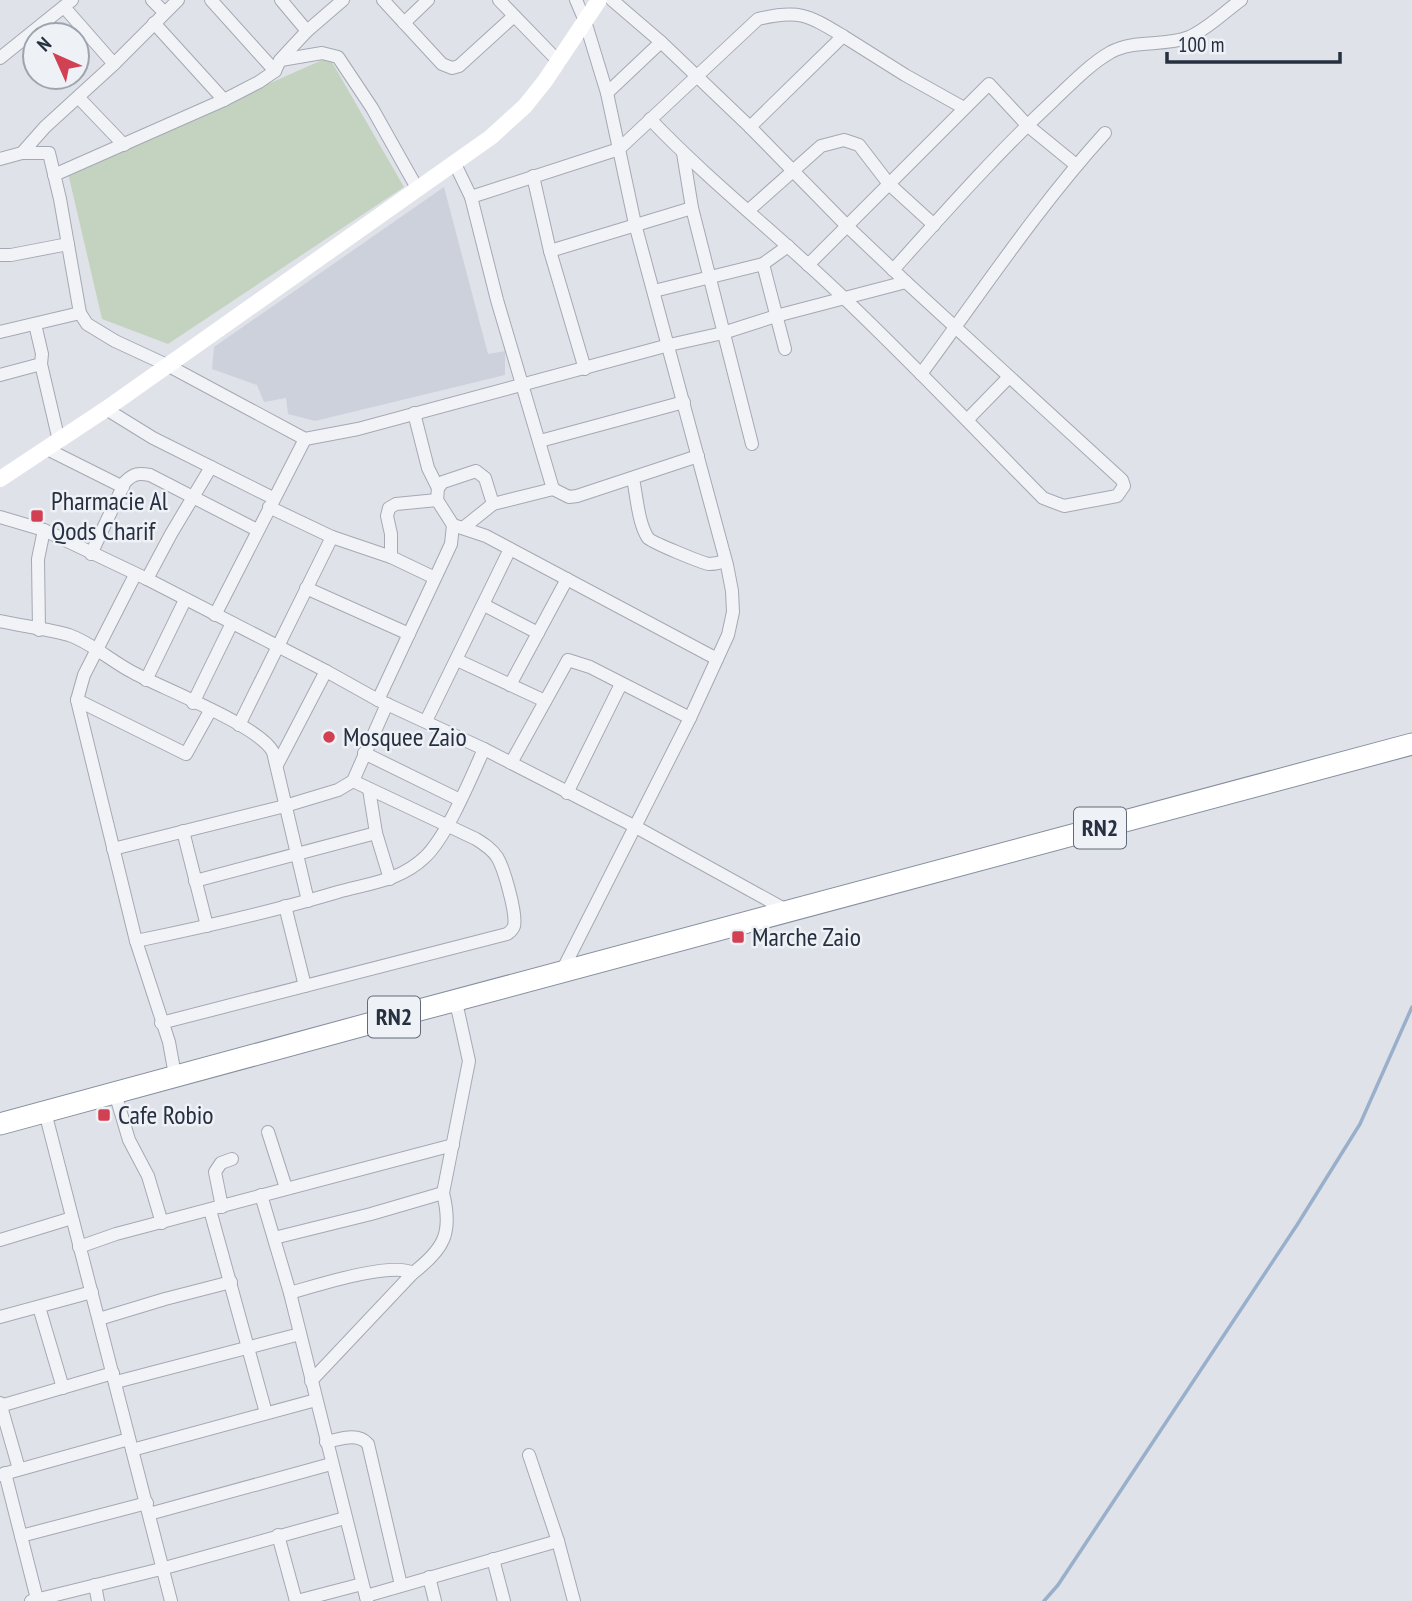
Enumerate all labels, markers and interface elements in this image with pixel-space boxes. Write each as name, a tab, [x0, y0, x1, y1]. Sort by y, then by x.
north arrow	[21, 21, 91, 91]
scale bar	[1167, 21, 1340, 65]
text: 100 m	[1178, 31, 1224, 58]
text: N	[32, 32, 56, 56]
place label: Pharmacie Al Qods Charif	[51, 484, 168, 547]
marker: Pharmacie Al Qods Charif	[29, 508, 45, 524]
place label: Mosquee Zaio	[343, 720, 467, 753]
marker: Mosquee Zaio	[321, 729, 337, 745]
road number: RN2	[1074, 808, 1126, 848]
place label: Marche Zaio	[752, 920, 861, 953]
marker: Marche Zaio	[730, 929, 746, 945]
road number: RN2	[368, 996, 420, 1037]
place label: Cafe Robio	[118, 1098, 214, 1131]
marker: Cafe Robio	[96, 1107, 112, 1123]

